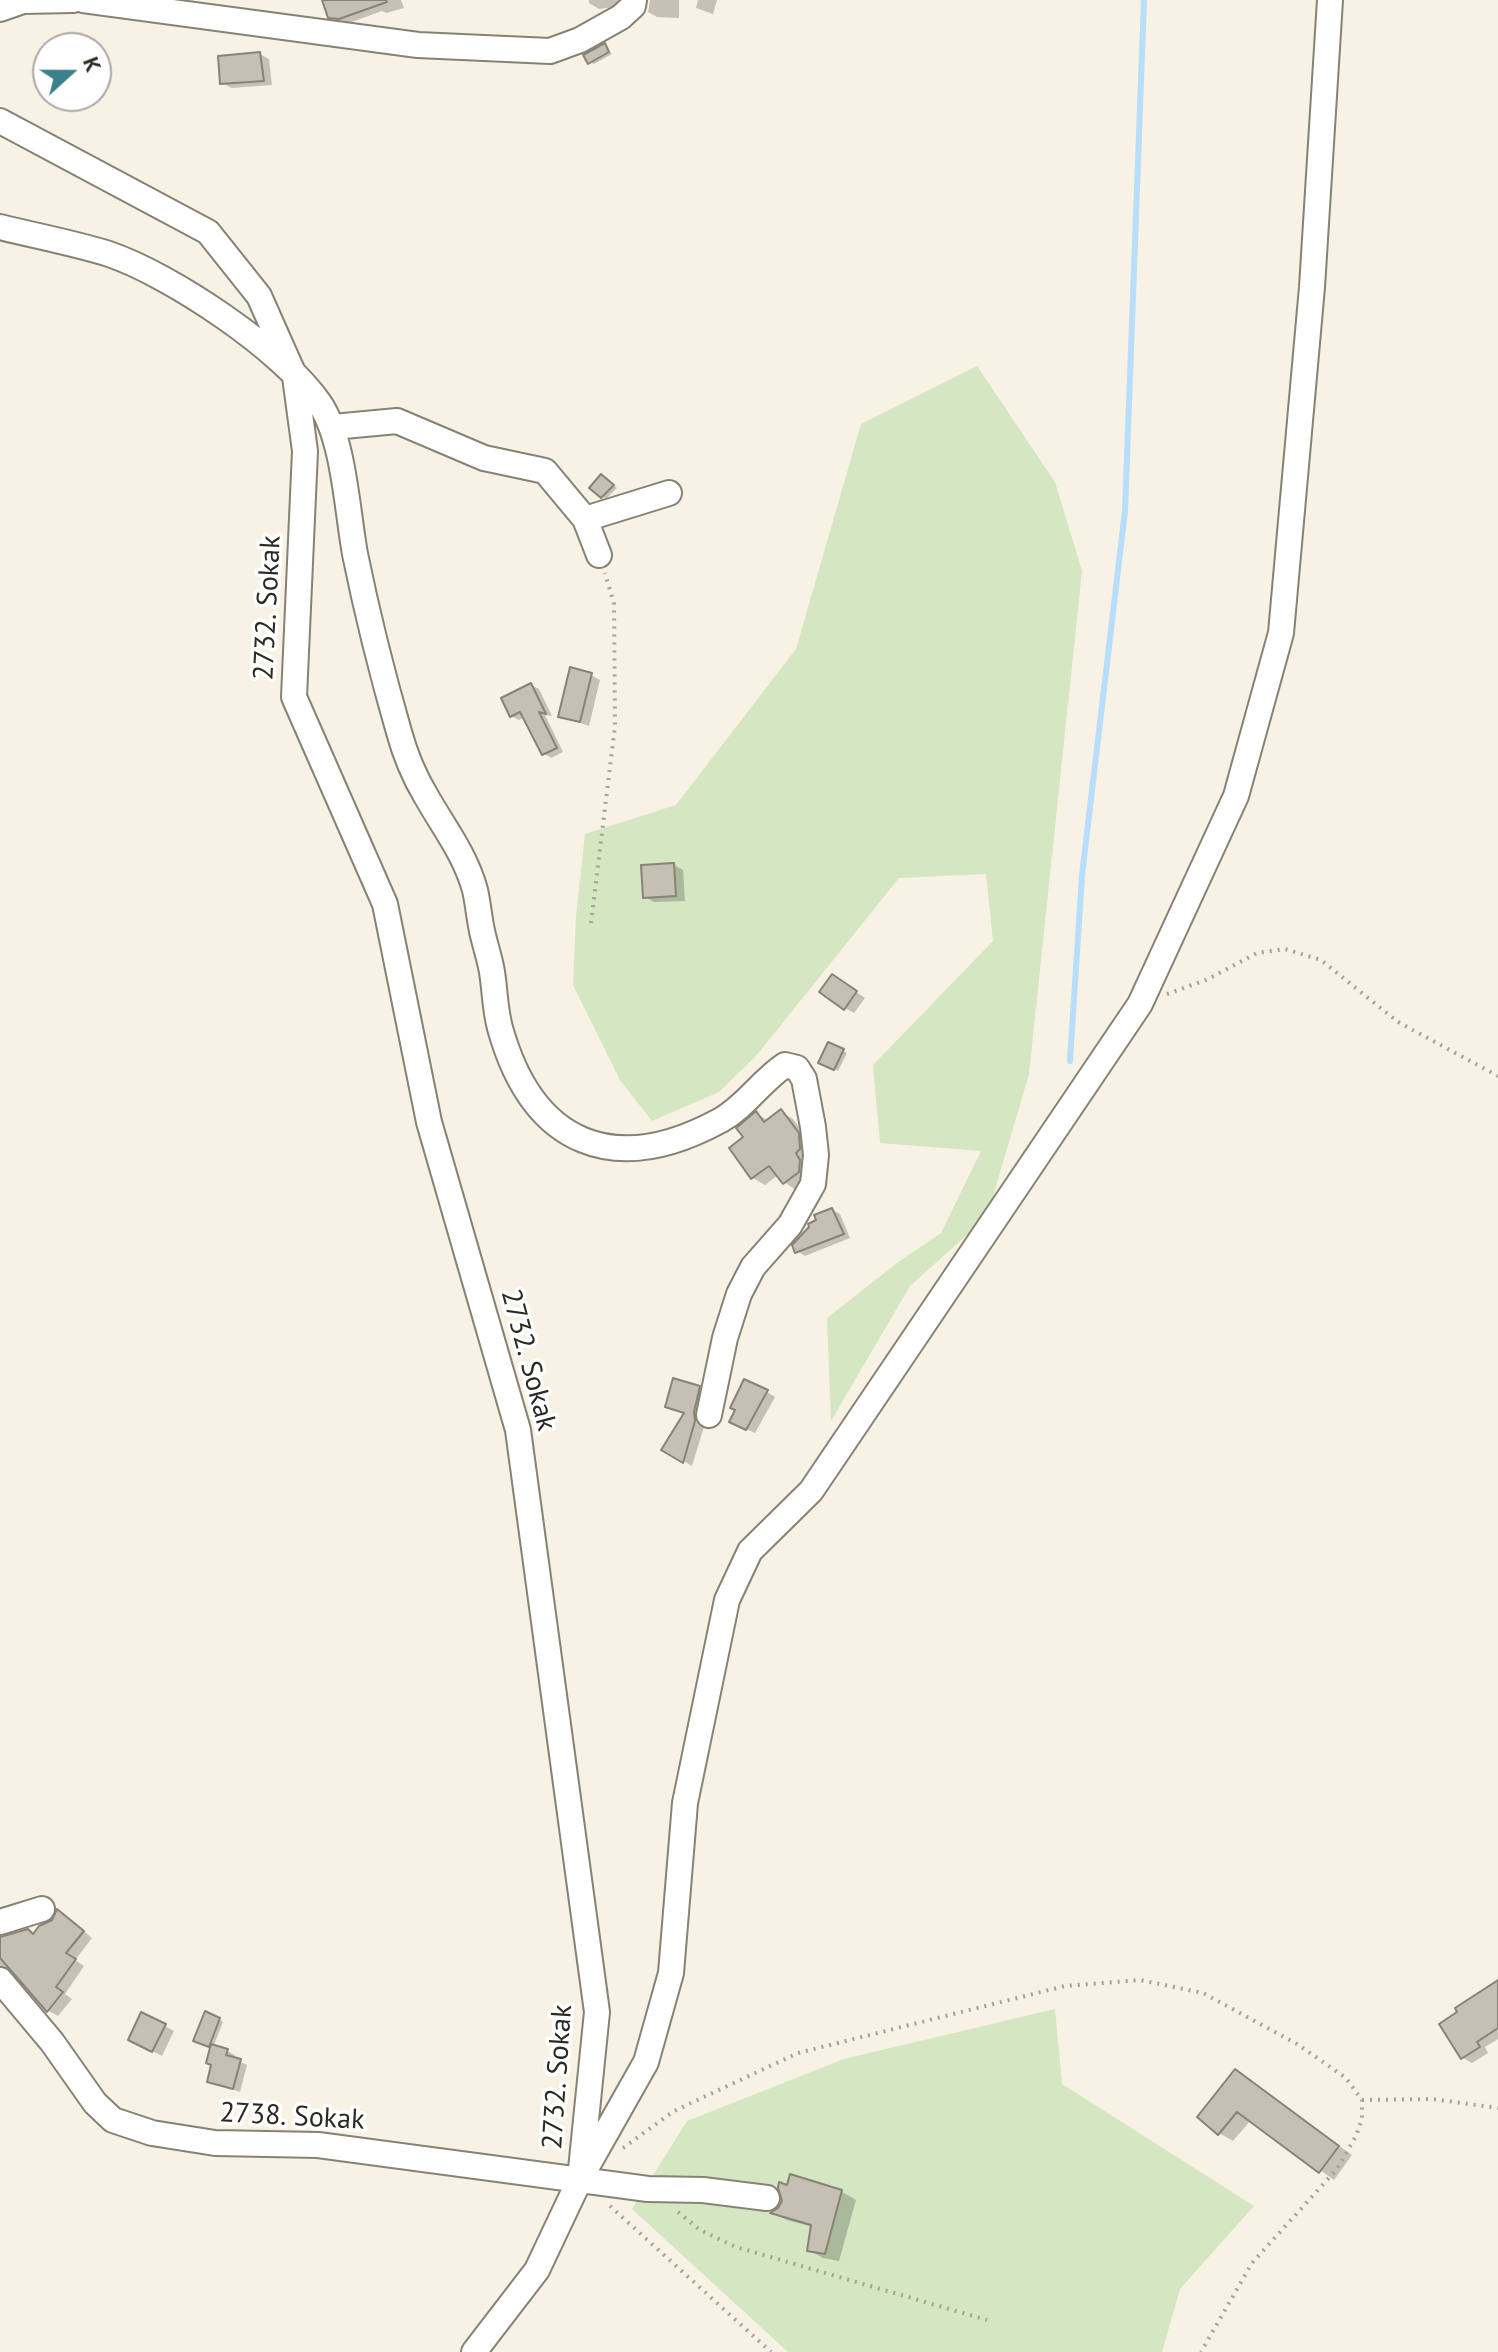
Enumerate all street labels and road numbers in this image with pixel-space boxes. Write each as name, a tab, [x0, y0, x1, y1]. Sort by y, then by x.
street label: 2732. Sokak	[247, 535, 289, 681]
street label: 2732. Sokak	[493, 1286, 563, 1434]
street label: 2732. Sokak	[536, 2003, 580, 2151]
street label: 2738. Sokak	[219, 2096, 365, 2138]

